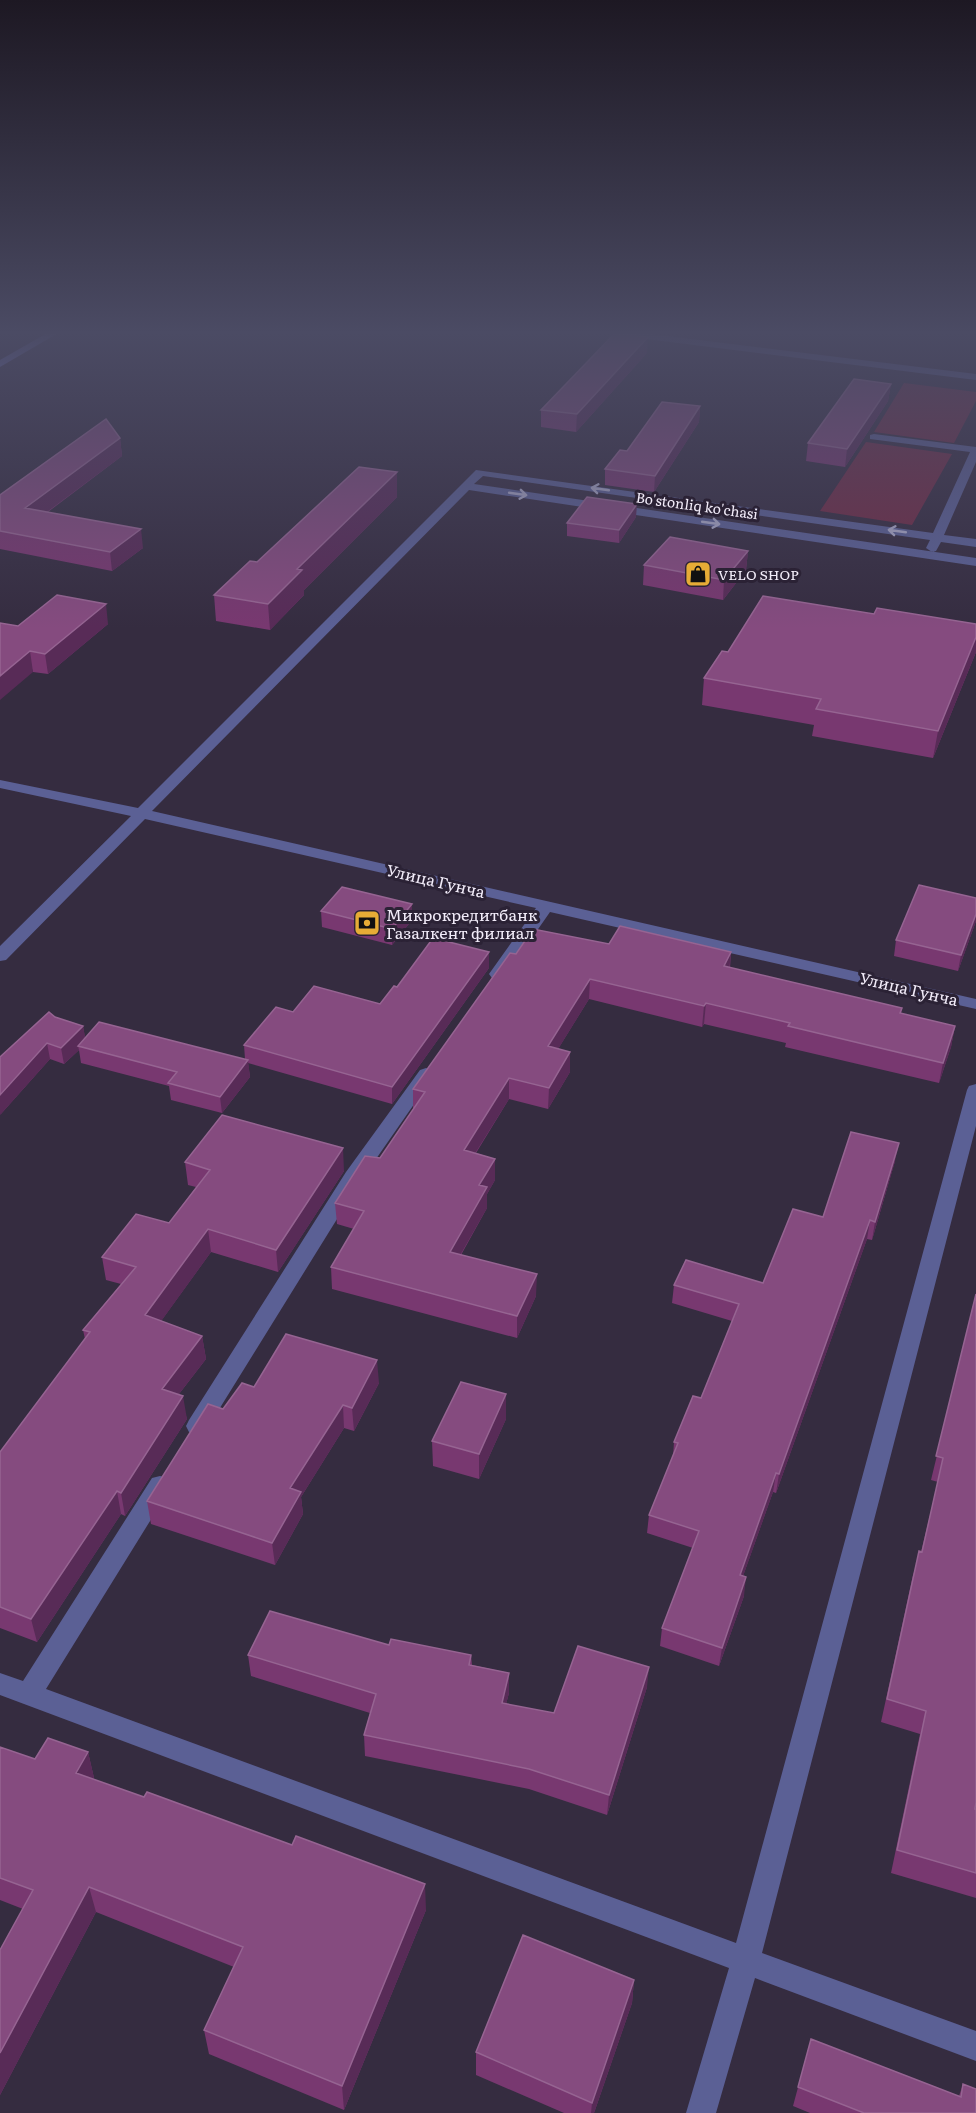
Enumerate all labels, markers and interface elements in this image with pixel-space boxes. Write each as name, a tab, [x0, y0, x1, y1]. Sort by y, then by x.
one-way arrow	[591, 483, 611, 494]
street label: Bo'stonliq ko'chasi	[635, 487, 760, 524]
one-way arrow	[508, 489, 527, 500]
one-way arrow	[701, 517, 720, 528]
one-way arrow	[888, 526, 908, 537]
shop icon: VELO SHOP	[683, 559, 713, 589]
place label: VELO SHOP	[718, 564, 799, 584]
street label: Улица Гунча	[384, 857, 488, 903]
place label: Микрокредитбанк Газалкент филиал	[386, 902, 538, 944]
bank icon: Микрокредитбанк Газалкент филиал	[352, 908, 382, 938]
street label: Улица Гунча	[857, 965, 961, 1011]

